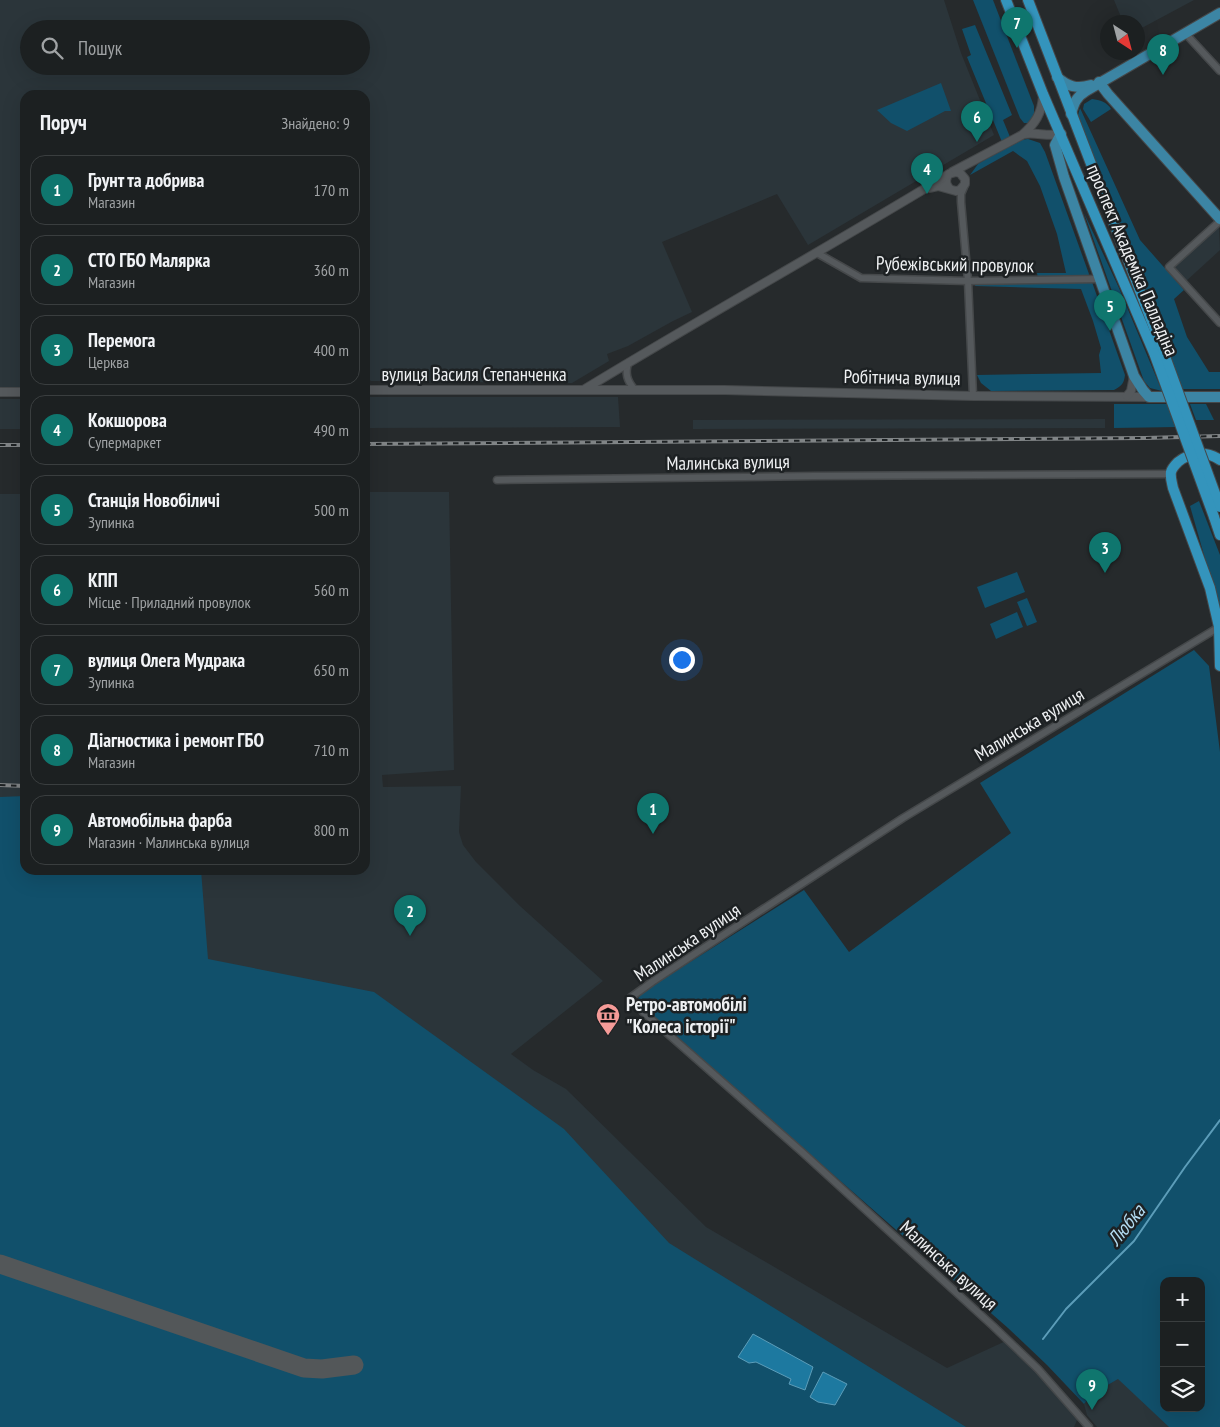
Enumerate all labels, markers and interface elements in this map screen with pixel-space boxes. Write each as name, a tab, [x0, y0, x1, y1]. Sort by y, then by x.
pin: 7	[1001, 7, 1033, 48]
north arrow	[1100, 15, 1145, 60]
search box	[20, 20, 370, 75]
icon: search	[38, 34, 66, 62]
pin: 8	[1147, 34, 1179, 75]
text: Пошук	[78, 36, 122, 60]
pin: 6	[961, 101, 993, 142]
text: Поруч	[40, 109, 87, 136]
text: Знайдено: 9	[281, 113, 350, 133]
pin: 4	[911, 153, 943, 194]
street label: проспект Академіка Палладіна	[1082, 160, 1184, 360]
text: Грунт та добрива	[88, 168, 204, 192]
text: 1	[53, 180, 61, 200]
text: 170 m	[314, 180, 349, 200]
text: Магазин	[88, 192, 135, 212]
text: СТО ГБО Малярка	[88, 248, 210, 272]
street label: Рубежівський провулок	[876, 251, 1035, 277]
text: 2	[53, 260, 61, 280]
text: 360 m	[314, 260, 349, 280]
text: Магазин	[88, 272, 135, 292]
pin: 5	[1094, 290, 1126, 331]
text: Перемога	[88, 328, 155, 352]
text: 3	[53, 340, 61, 360]
text: 400 m	[314, 340, 349, 360]
text: Церква	[88, 352, 129, 372]
street label: вулиця Василя Степанченка	[381, 362, 567, 386]
street label: Робітнича вулиця	[843, 364, 961, 390]
text: Кокшорова	[88, 408, 167, 432]
text: 4	[53, 420, 61, 440]
text: 490 m	[314, 420, 349, 440]
text: Супермаркет	[88, 432, 161, 452]
street label: Малинська вулиця	[666, 449, 790, 475]
text: Станція Новобіличі	[88, 488, 220, 512]
text: 5	[53, 500, 61, 520]
text: 500 m	[314, 500, 349, 520]
text: Зупинка	[88, 512, 134, 532]
pin: 3	[1089, 532, 1121, 573]
text: КПП	[88, 568, 118, 592]
text: 6	[53, 580, 61, 600]
text: 560 m	[314, 580, 349, 600]
text: Місце · Приладний провулок	[88, 592, 251, 612]
your location	[669, 647, 695, 673]
text: вулиця Олега Мудрака	[88, 648, 245, 672]
text: 7	[53, 660, 61, 680]
text: 650 m	[314, 660, 349, 680]
text: Зупинка	[88, 672, 134, 692]
street label: Малинська вулиця	[970, 682, 1088, 766]
text: Діагностика і ремонт ГБО	[88, 728, 264, 752]
text: 8	[53, 740, 61, 760]
text: 710 m	[314, 740, 349, 760]
text: Магазин	[88, 752, 135, 772]
pin: 1	[637, 793, 669, 834]
text: Автомобільна фарба	[88, 808, 232, 832]
text: 9	[53, 820, 61, 840]
text: 800 m	[314, 820, 349, 840]
text: Магазин · Малинська вулиця	[88, 832, 249, 852]
pin: 2	[394, 895, 426, 936]
street label: Малинська вулиця	[629, 898, 745, 986]
place label: Ретро-автомобілі "Колеса історії"	[626, 992, 747, 1038]
museum icon: Ретро-автомобілі "Колеса історії"	[595, 1002, 621, 1036]
water label: Любка	[1101, 1198, 1151, 1252]
street label: Малинська вулиця	[895, 1215, 1003, 1315]
map controls	[1160, 1277, 1205, 1412]
button: +	[1160, 1277, 1205, 1322]
button: −	[1160, 1322, 1205, 1367]
button: layers	[1160, 1367, 1205, 1412]
pin: 9	[1076, 1369, 1108, 1410]

